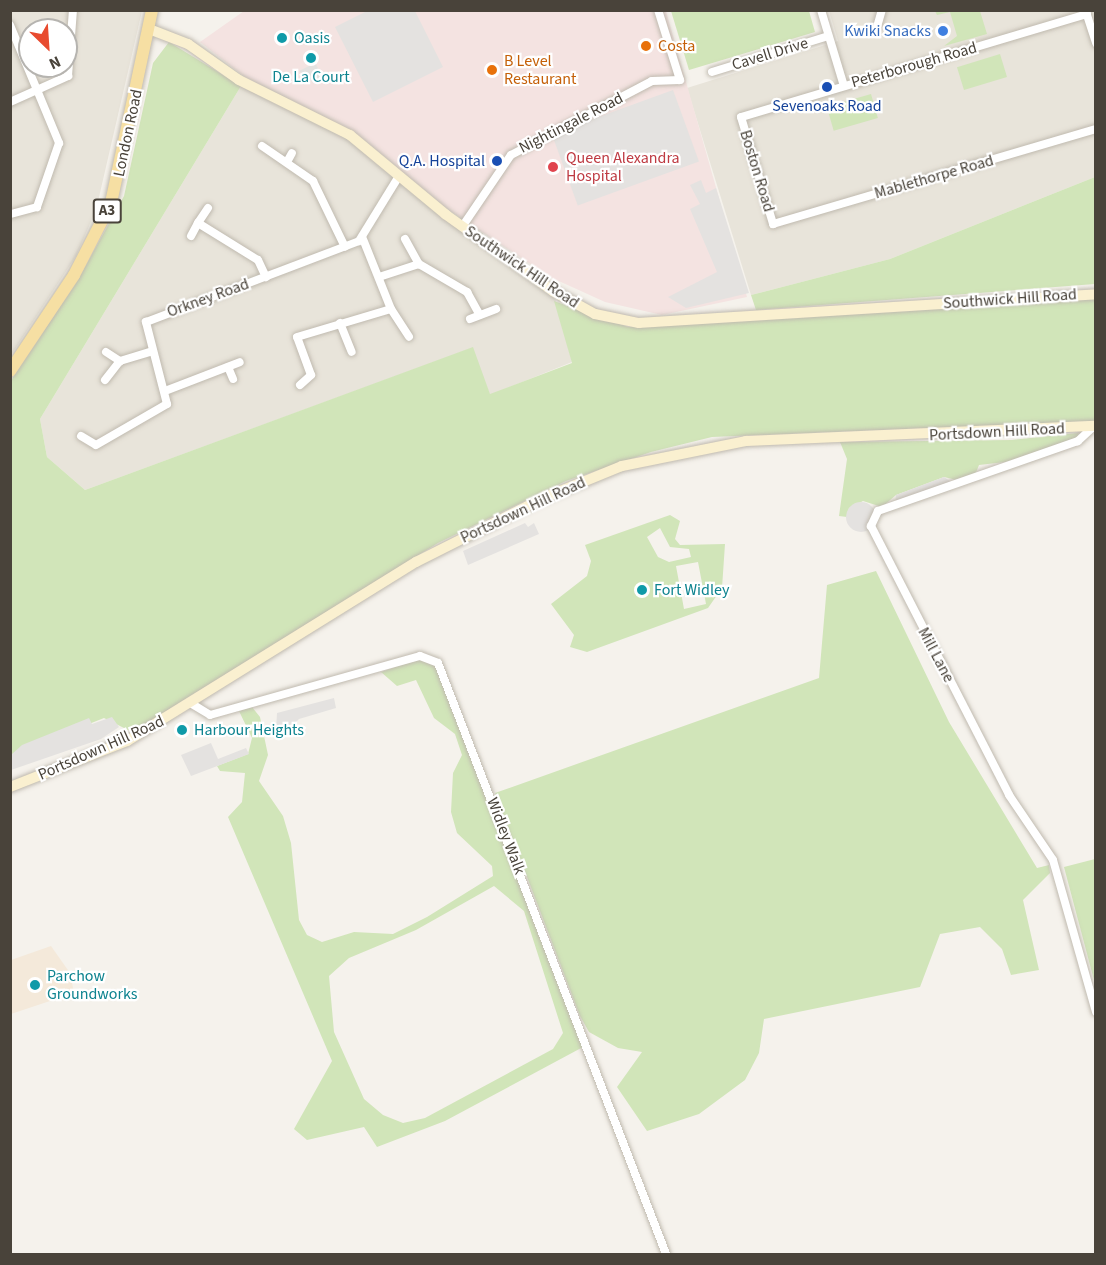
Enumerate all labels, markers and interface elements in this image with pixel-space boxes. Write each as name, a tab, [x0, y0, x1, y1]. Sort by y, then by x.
north arrow	[18, 18, 78, 78]
place label: Kwiki Snacks	[844, 21, 931, 41]
marker: Kwiki Snacks	[936, 24, 950, 38]
place label: Oasis	[294, 28, 330, 48]
marker: Oasis	[275, 31, 289, 45]
street label: Cavell Drive	[730, 33, 810, 75]
place label: Costa	[658, 36, 695, 56]
street label: Peterborough Road	[849, 38, 979, 92]
marker: Costa	[639, 39, 653, 53]
text: N	[45, 50, 64, 75]
marker: De La Court	[304, 51, 318, 65]
place label: B Level Restaurant	[504, 51, 576, 89]
marker: B Level Restaurant	[485, 63, 499, 77]
place label: De La Court	[272, 67, 350, 87]
marker: Sevenoaks Road	[820, 80, 834, 94]
street label: London Road	[109, 88, 147, 178]
street label: Nightingale Road	[516, 88, 626, 158]
place label: Sevenoaks Road	[772, 96, 882, 116]
street label: Boston Road	[735, 128, 779, 214]
place label: Queen Alexandra Hospital	[566, 148, 680, 186]
place label: Q.A. Hospital	[399, 151, 485, 171]
street label: Mablethorpe Road	[872, 151, 996, 203]
marker: Q.A. Hospital	[490, 154, 504, 168]
marker: Queen Alexandra Hospital	[544, 158, 562, 176]
road number: A3	[92, 199, 122, 223]
street label: Southwick Hill Road	[461, 222, 583, 312]
street label: Orkney Road	[164, 274, 252, 322]
street label: Southwick Hill Road	[943, 285, 1077, 313]
street label: Portsdown Hill Road	[929, 419, 1065, 445]
street label: Portsdown Hill Road	[457, 473, 589, 547]
place label: Fort Widley	[654, 580, 729, 600]
marker: Fort Widley	[635, 583, 649, 597]
street label: Mill Lane	[914, 624, 958, 686]
street label: Portsdown Hill Road	[35, 712, 167, 784]
place label: Harbour Heights	[194, 720, 304, 740]
marker: Harbour Heights	[175, 723, 189, 737]
street label: Widley Walk	[483, 795, 529, 877]
place label: Parchow Groundworks	[47, 966, 138, 1004]
marker: Parchow Groundworks	[28, 978, 42, 992]

